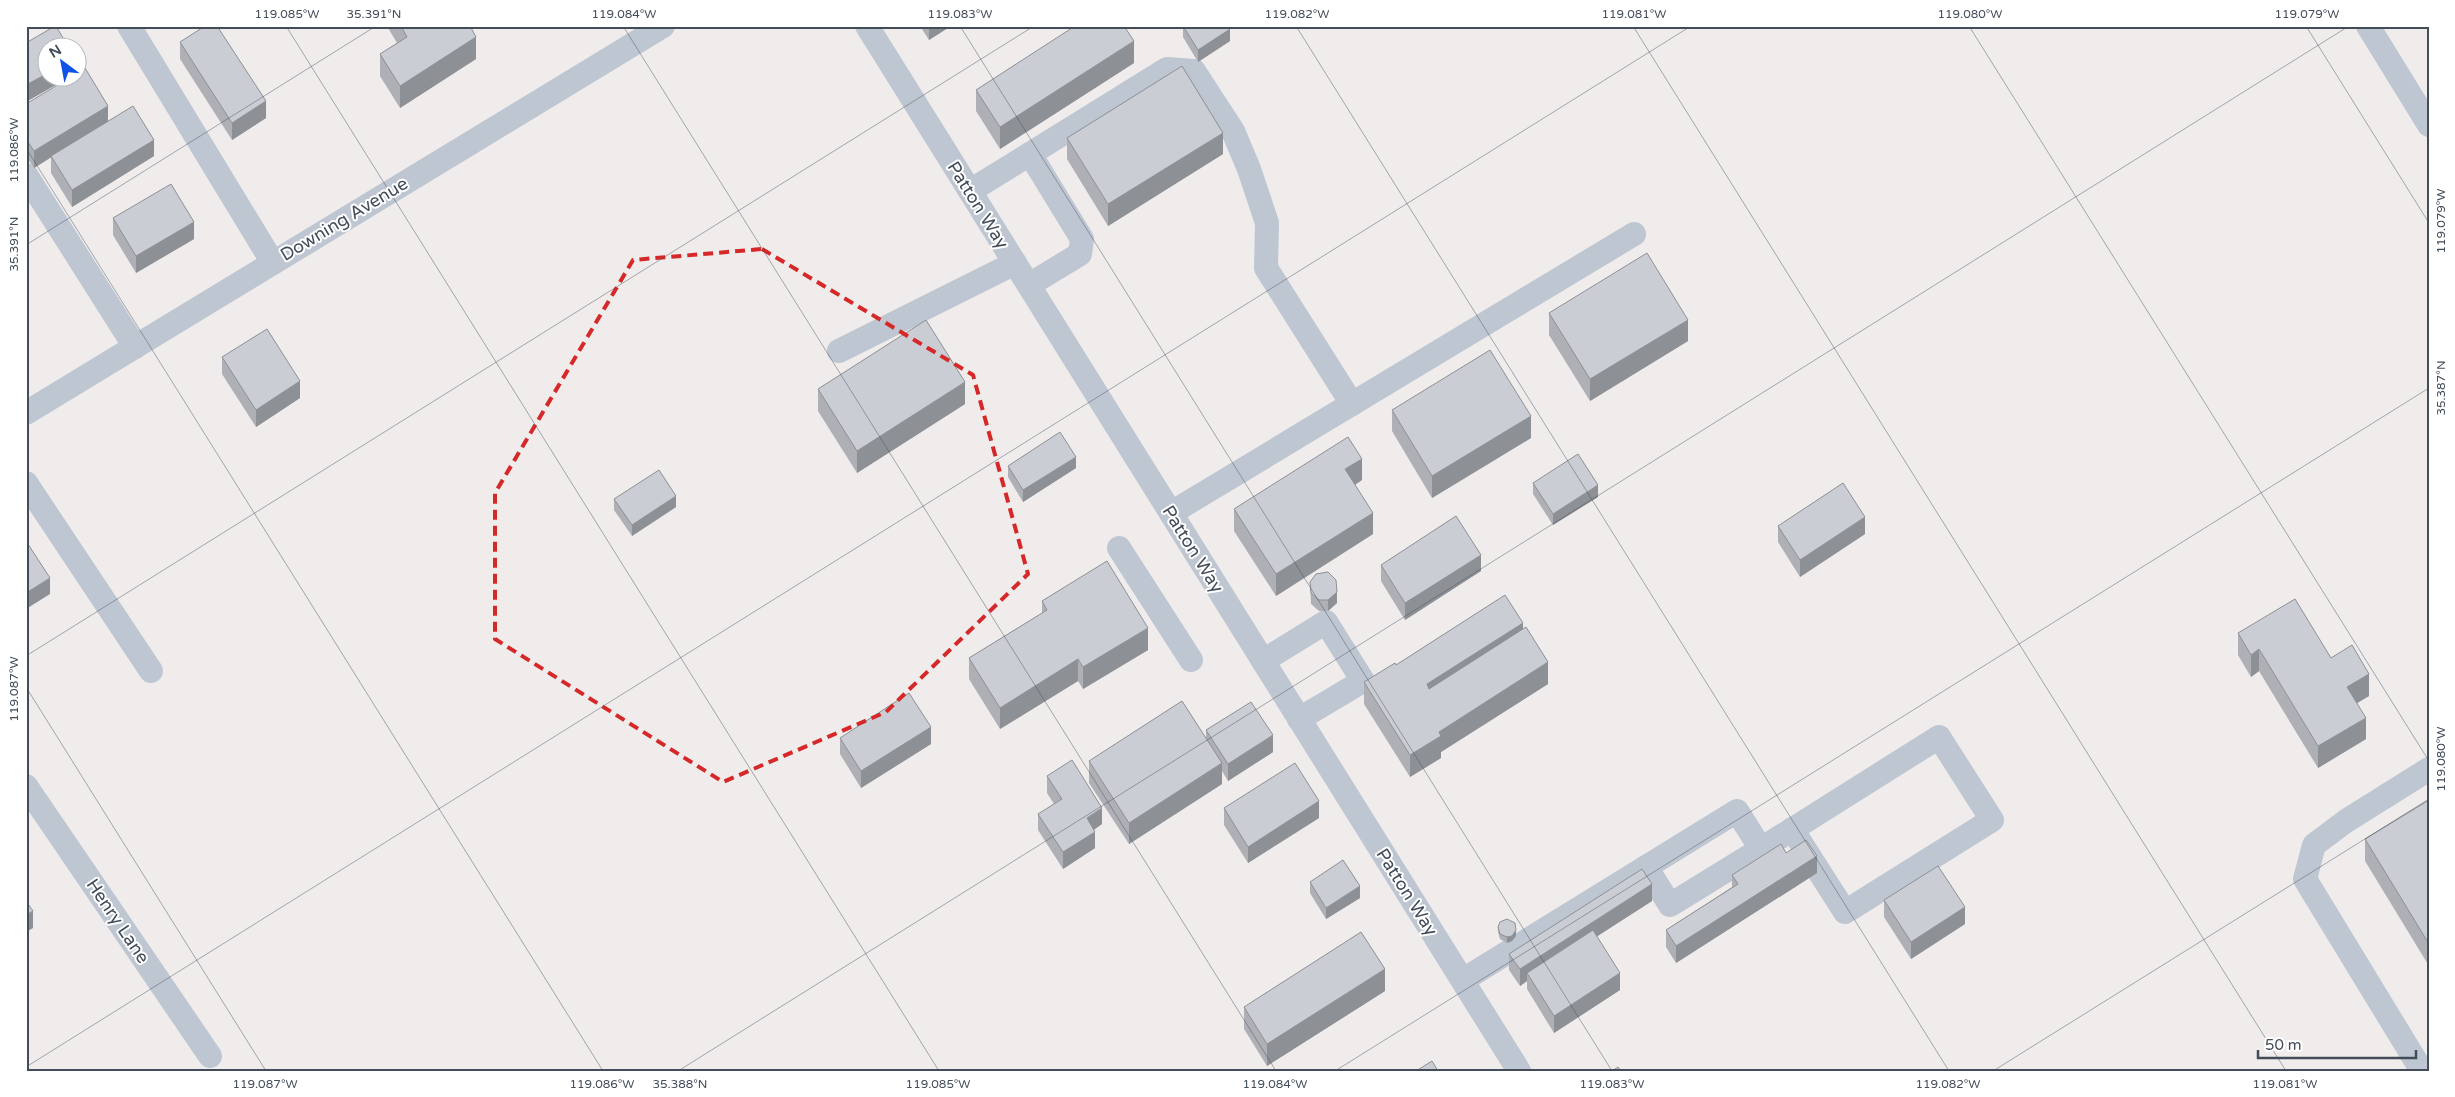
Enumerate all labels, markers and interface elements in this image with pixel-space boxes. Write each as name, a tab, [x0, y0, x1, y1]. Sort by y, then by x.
text: 119.085°W	[255, 7, 319, 21]
text: 35.391°N	[347, 7, 401, 21]
text: 119.084°W	[591, 7, 657, 21]
text: 119.083°W	[927, 7, 993, 21]
text: 119.082°W	[1264, 7, 1330, 21]
text: 119.081°W	[1601, 7, 1667, 21]
text: 119.080°W	[1937, 7, 2003, 21]
text: 119.079°W	[2274, 7, 2340, 21]
north arrow	[38, 38, 88, 88]
text: N	[46, 41, 65, 62]
text: 119.086°W	[7, 118, 21, 182]
street label: Patton Way	[942, 157, 1014, 253]
street label: Downing Avenue	[276, 172, 412, 266]
text: 119.079°W	[2434, 188, 2448, 254]
text: 35.391°N	[7, 217, 21, 271]
text: 35.387°N	[2434, 360, 2448, 416]
street label: Patton Way	[1157, 501, 1229, 597]
text: 119.087°W	[7, 656, 21, 722]
text: 119.080°W	[2434, 726, 2448, 792]
street label: Patton Way	[1371, 844, 1443, 940]
street label: Henry Lane	[82, 874, 154, 968]
scale bar	[2258, 1027, 2415, 1059]
text: 50 m	[2265, 1036, 2302, 1054]
text: 119.087°W	[232, 1077, 298, 1091]
text: 119.086°W	[570, 1077, 634, 1091]
text: 35.388°N	[653, 1077, 707, 1091]
text: 119.085°W	[906, 1077, 970, 1091]
text: 119.084°W	[1242, 1077, 1308, 1091]
text: 119.083°W	[1579, 1077, 1645, 1091]
text: 119.082°W	[1915, 1077, 1981, 1091]
text: 119.081°W	[2252, 1077, 2318, 1091]

